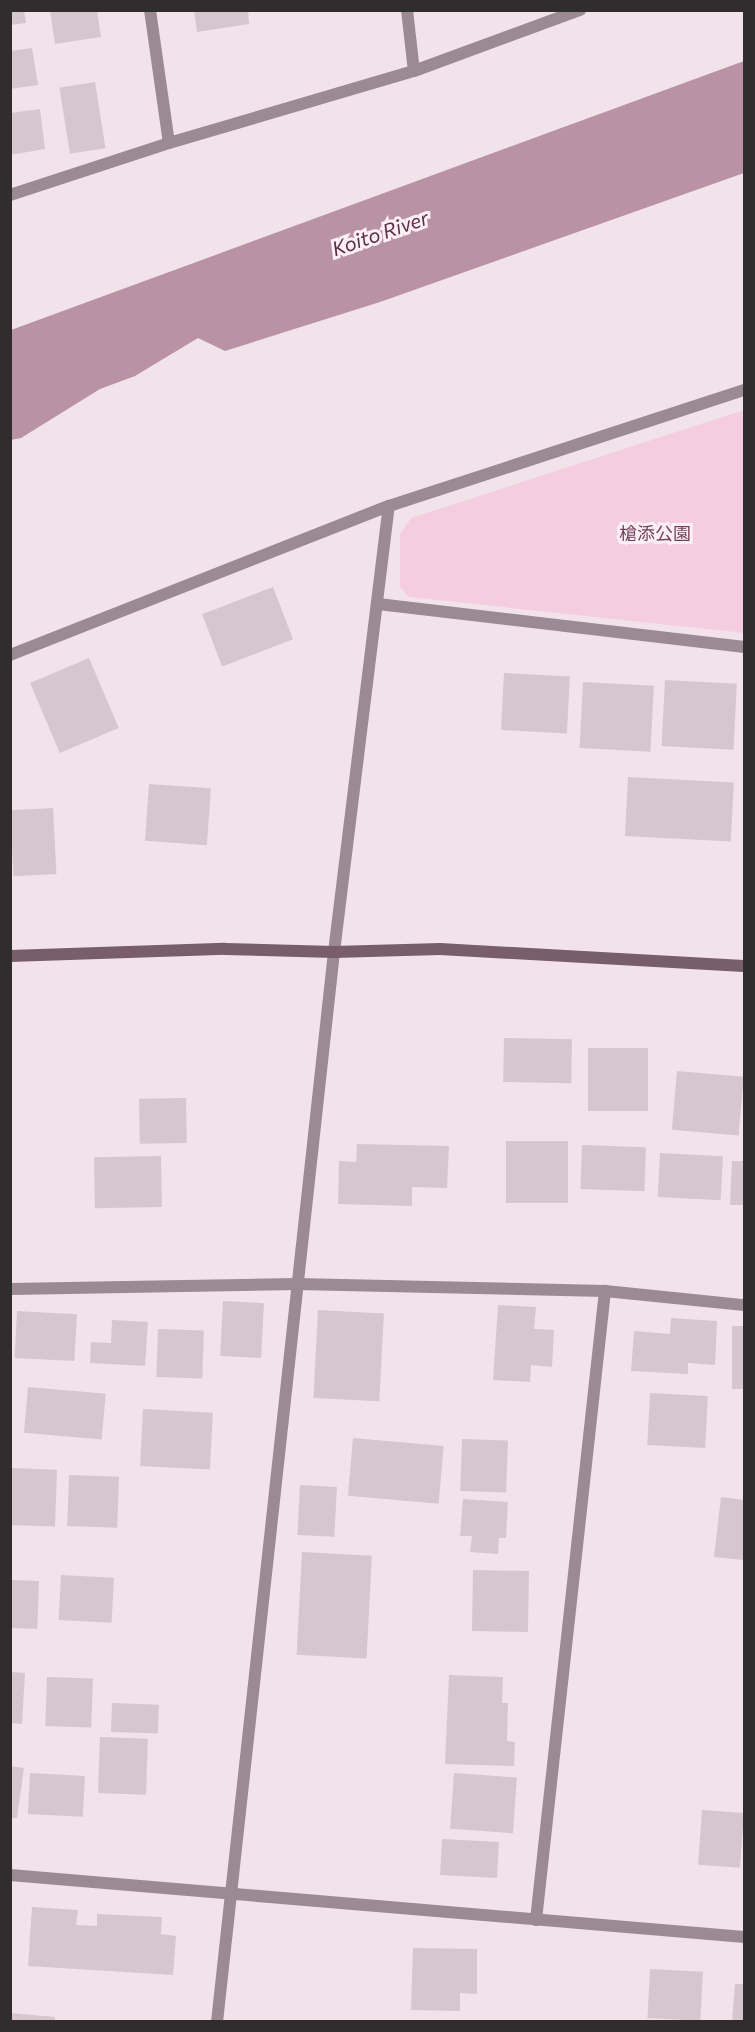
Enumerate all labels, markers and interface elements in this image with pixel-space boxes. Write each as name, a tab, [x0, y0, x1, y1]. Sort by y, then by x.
water label: Koito River	[329, 205, 431, 261]
park label: 槍添公園	[619, 522, 691, 544]

